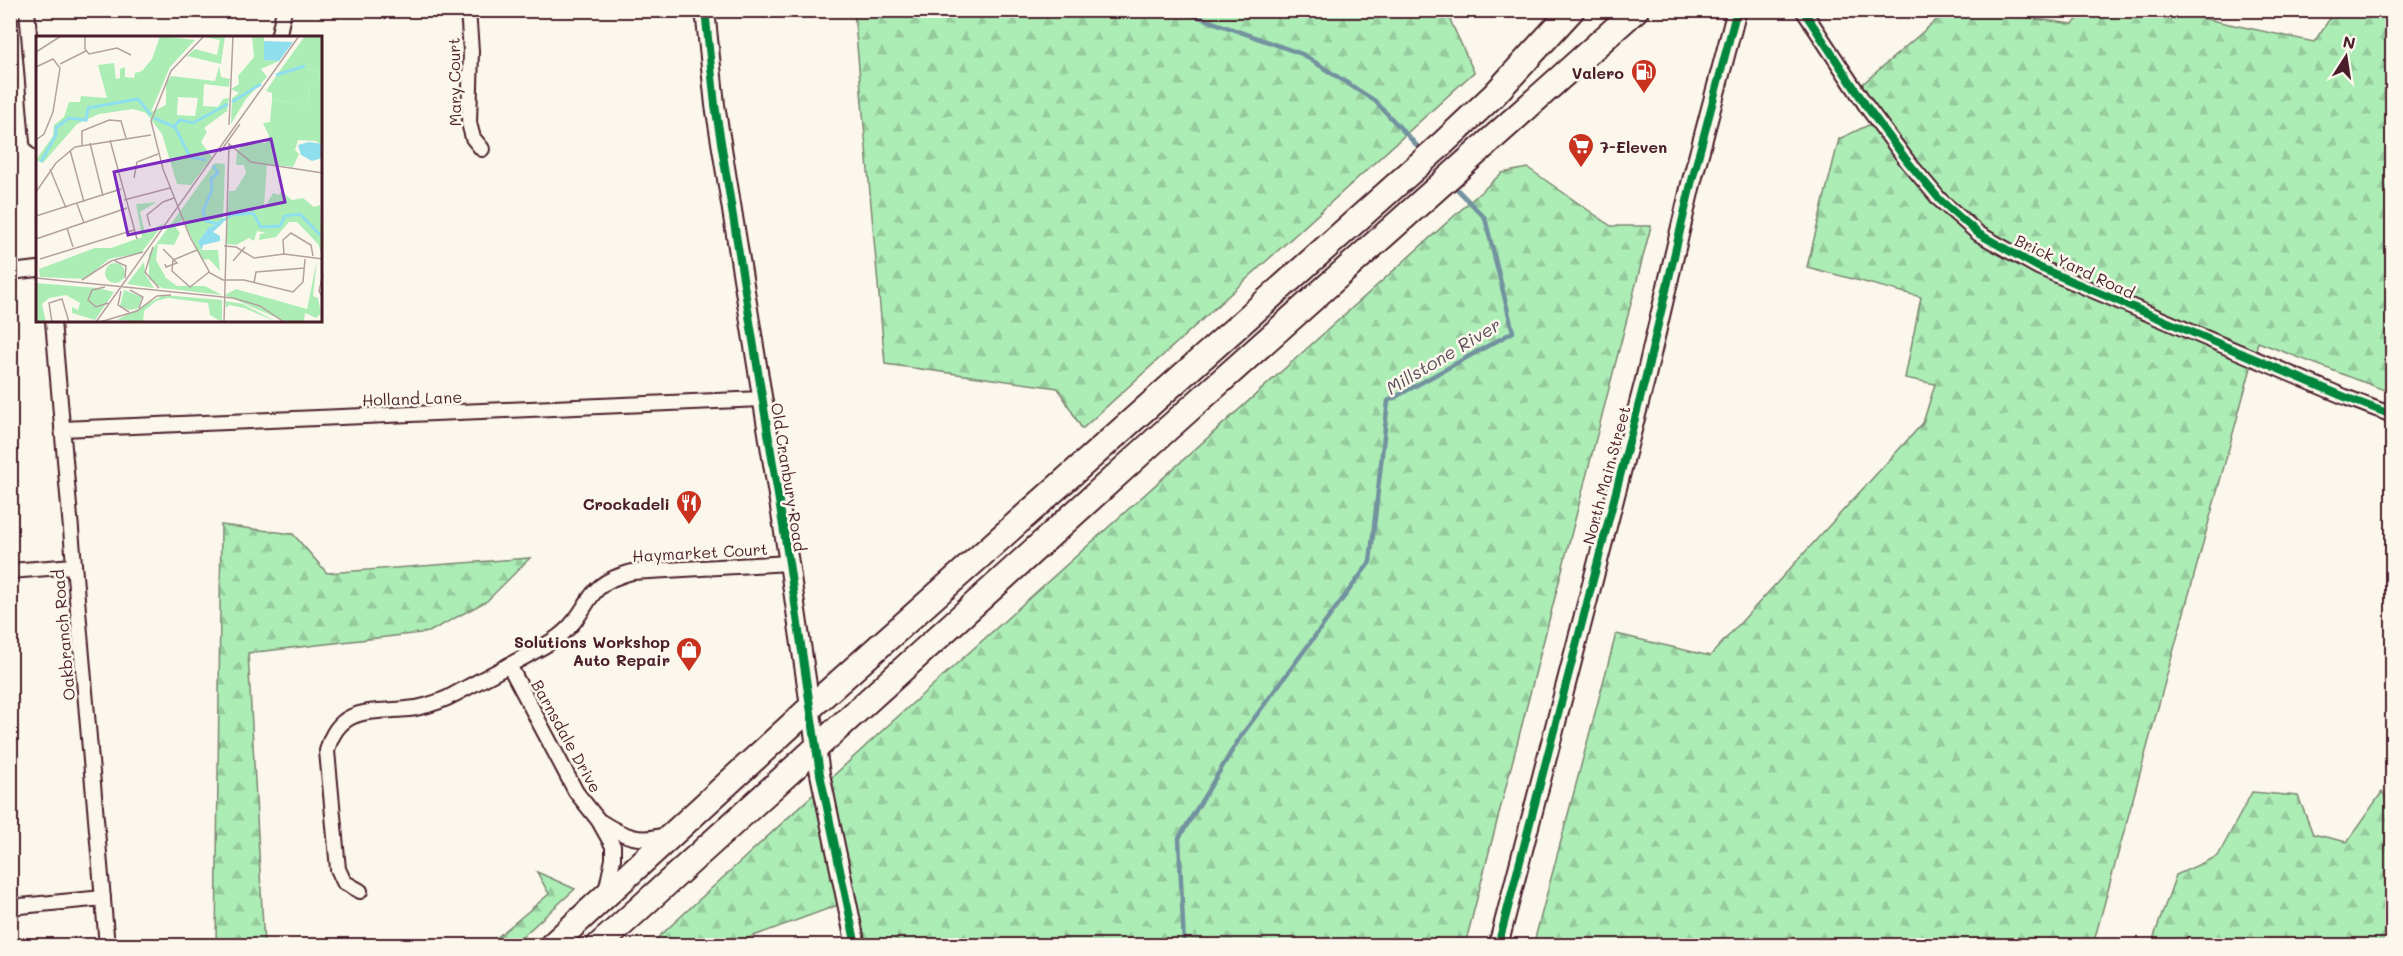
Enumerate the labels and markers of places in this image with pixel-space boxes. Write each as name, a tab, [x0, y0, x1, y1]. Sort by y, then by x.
fuel station icon: Valero	[1629, 57, 1659, 95]
place label: Valero	[1572, 62, 1624, 83]
supermarket icon: 7-Eleven	[1566, 131, 1596, 169]
place label: 7-Eleven	[1600, 136, 1667, 157]
restaurant icon: Crockadeli	[674, 488, 704, 526]
place label: Crockadeli	[583, 493, 670, 514]
place label: Solutions Workshop Auto Repair	[514, 631, 670, 670]
shop icon: Solutions Workshop Auto Repair	[674, 635, 704, 673]

